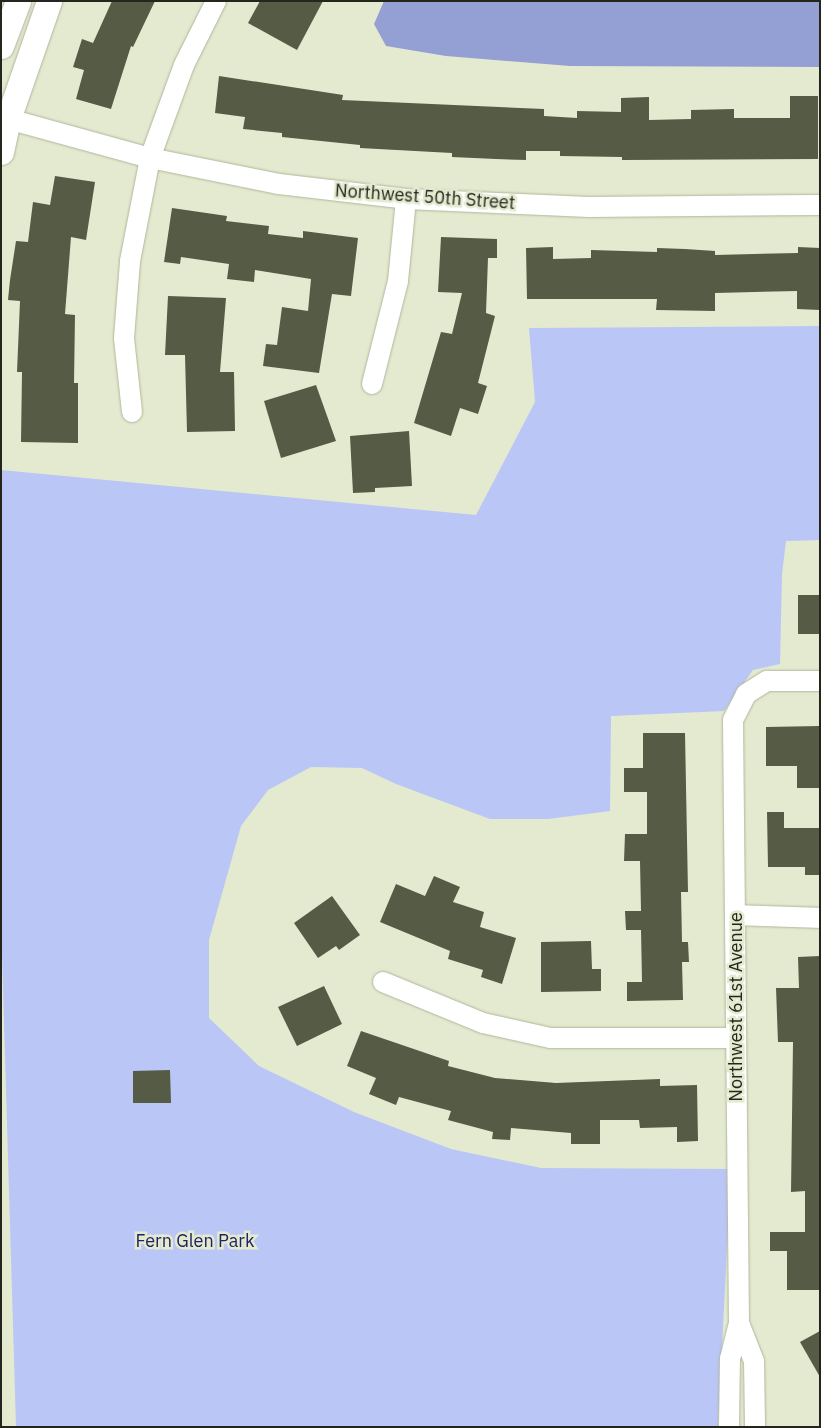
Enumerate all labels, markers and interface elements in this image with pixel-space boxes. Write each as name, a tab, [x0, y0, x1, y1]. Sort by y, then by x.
street label: Northwest 50th Street	[334, 180, 516, 214]
street label: Northwest 61st Avenue	[725, 912, 747, 1102]
park label: Fern Glen Park	[136, 1230, 254, 1252]

